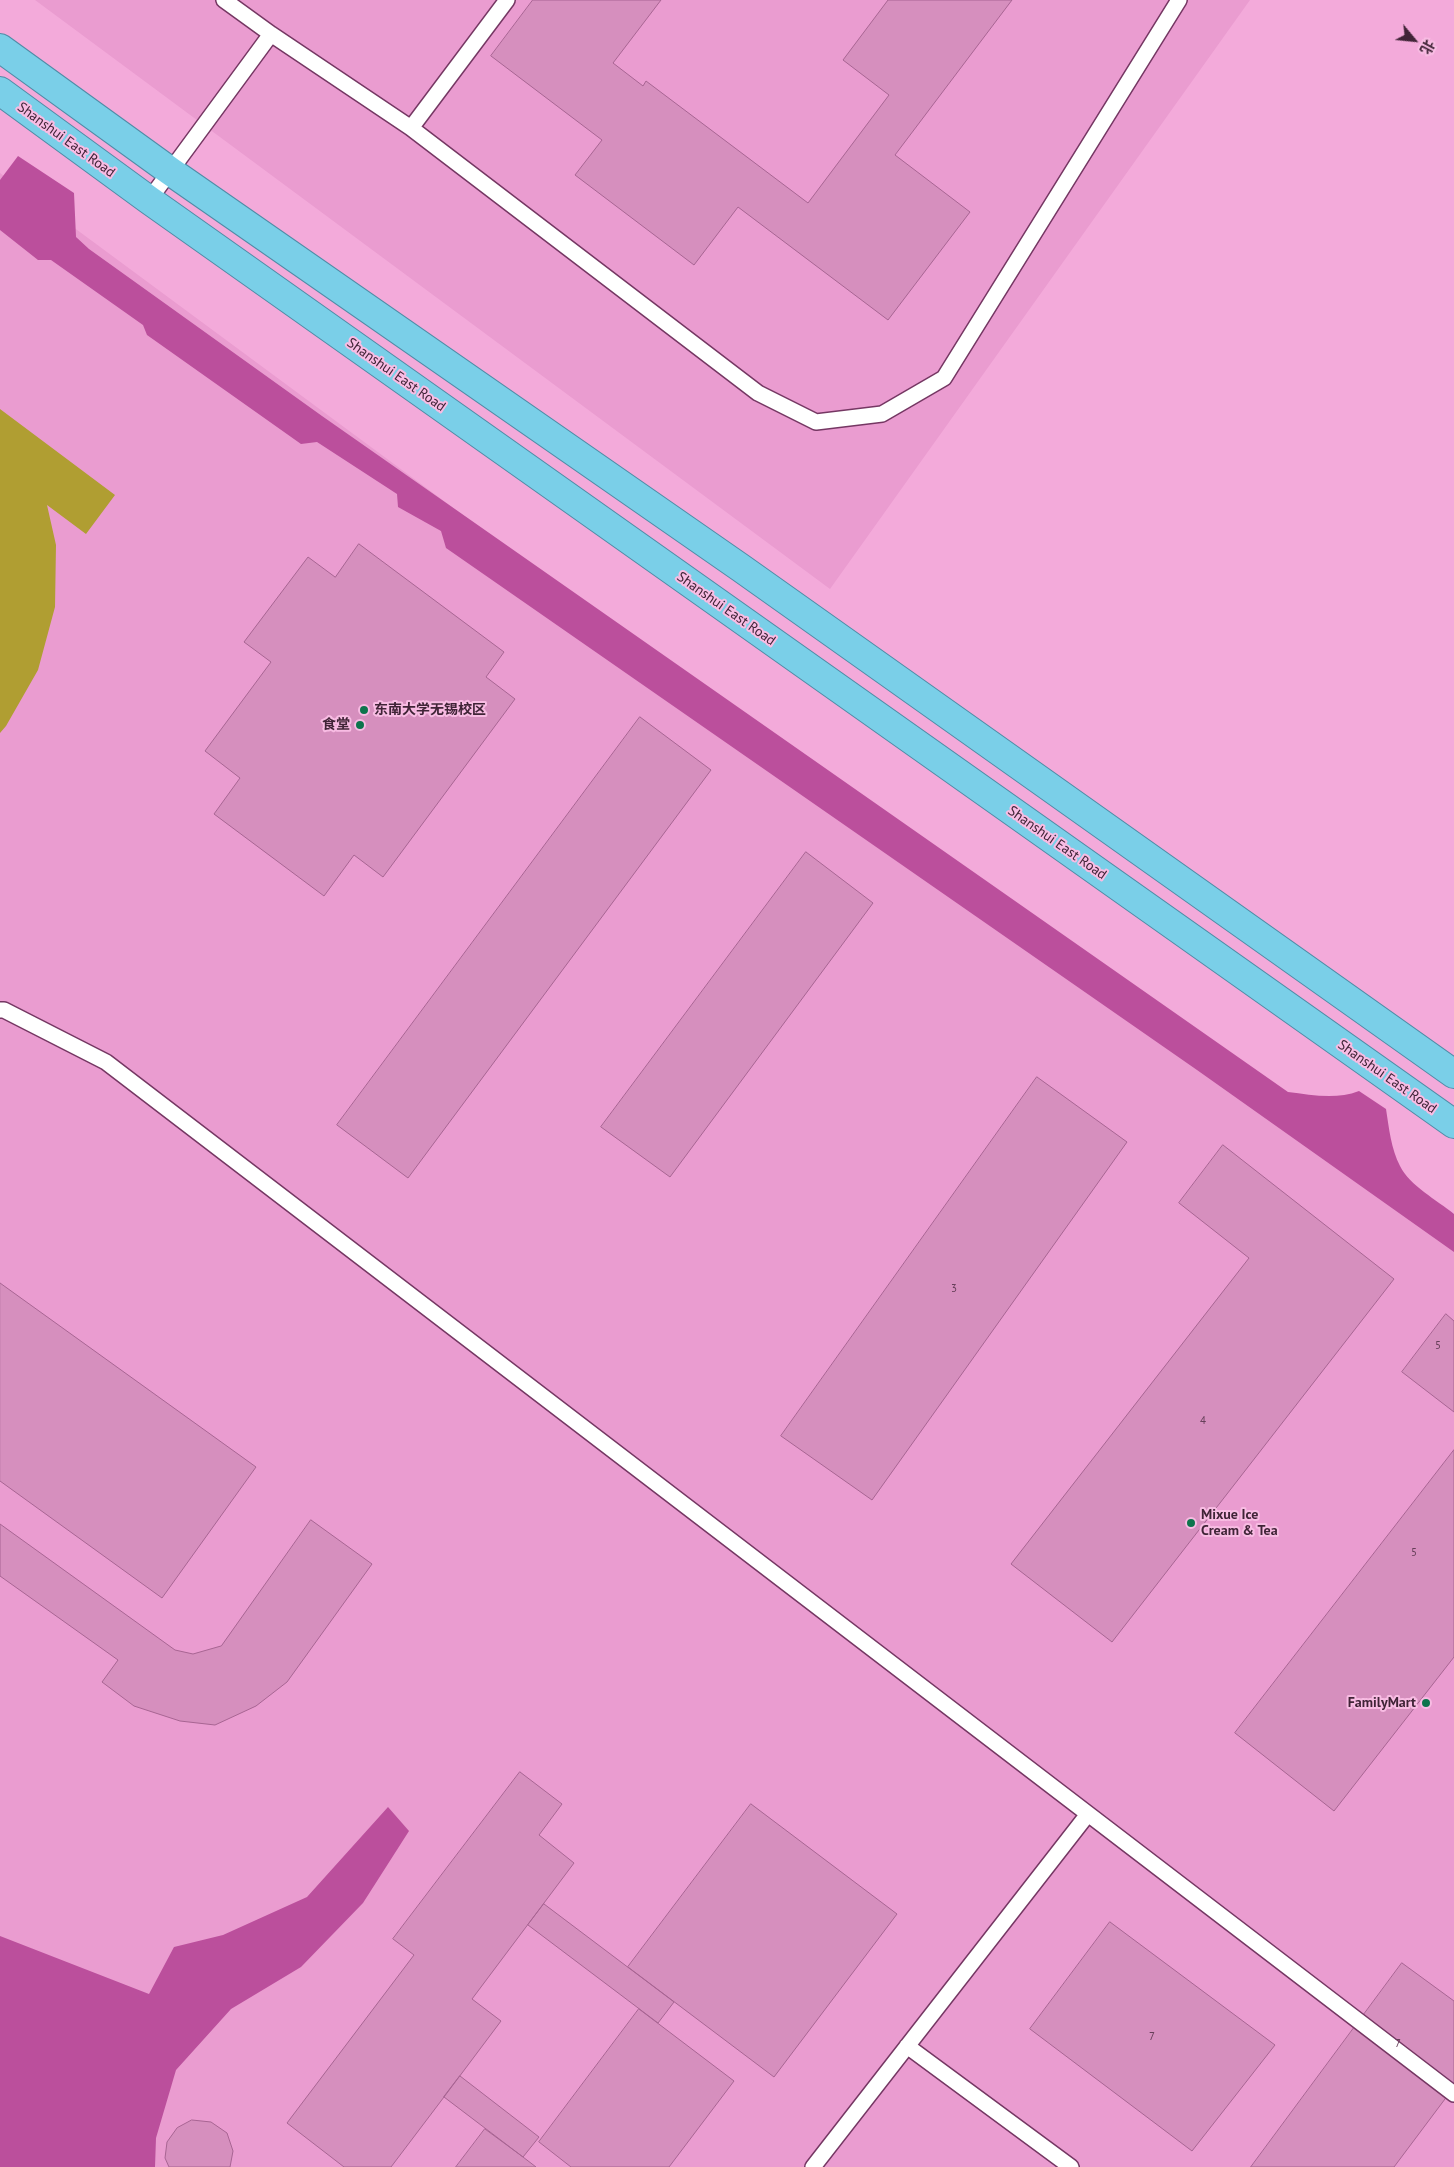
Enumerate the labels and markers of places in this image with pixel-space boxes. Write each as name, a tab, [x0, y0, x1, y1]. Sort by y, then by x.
place label: 东南大学无锡校区	[374, 702, 486, 718]
marker: 东南大学无锡校区	[358, 704, 370, 716]
place label: 食堂	[322, 717, 350, 733]
marker: 食堂	[354, 719, 366, 731]
place label: Mixue Ice Cream & Tea	[1201, 1507, 1278, 1540]
marker: Mixue Ice Cream & Tea	[1185, 1517, 1197, 1529]
place label: FamilyMart	[1348, 1695, 1416, 1711]
marker: FamilyMart	[1420, 1697, 1432, 1709]

